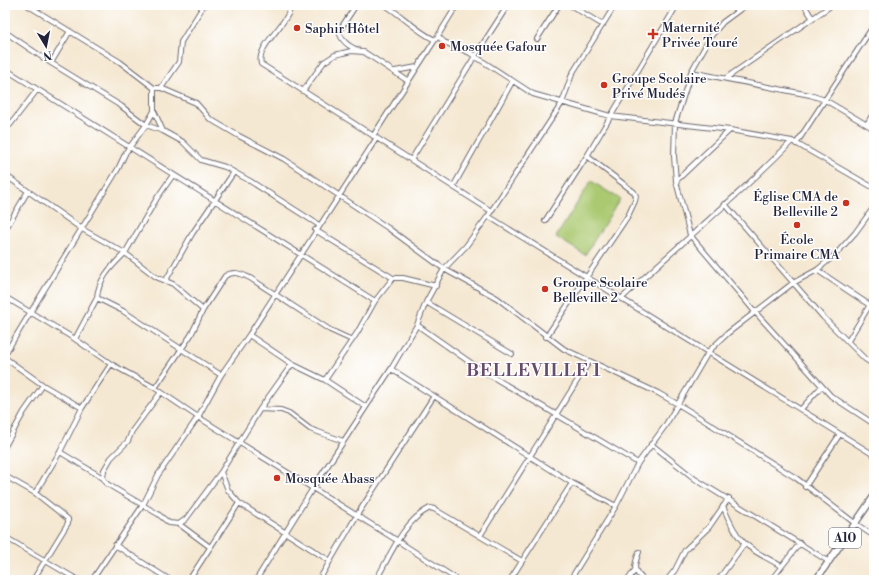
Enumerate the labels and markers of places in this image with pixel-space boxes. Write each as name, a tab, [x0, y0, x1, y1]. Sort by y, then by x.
place label: Maternité Privée Touré	[662, 20, 738, 51]
place label: Saphir Hôtel	[305, 21, 380, 37]
marker: Saphir Hôtel	[292, 23, 302, 33]
marker: Maternité Privée Touré	[647, 28, 659, 40]
place label: Mosquée Gafour	[450, 39, 547, 55]
marker: Mosquée Gafour	[437, 41, 447, 51]
place label: Groupe Scolaire Privé Mudés	[612, 71, 707, 102]
marker: Groupe Scolaire Privé Mudés	[599, 80, 609, 90]
place label: Église CMA de Belleville 2	[753, 188, 838, 220]
marker: Église CMA de Belleville 2	[841, 198, 851, 208]
marker: École Primaire CMA	[792, 220, 802, 230]
place label: École Primaire CMA	[754, 231, 841, 263]
place label: Groupe Scolaire Belleville 2	[552, 275, 648, 306]
marker: Groupe Scolaire Belleville 2	[540, 284, 550, 294]
place label: Mosquée Abass	[285, 471, 375, 487]
marker: Mosquée Abass	[272, 473, 282, 483]

